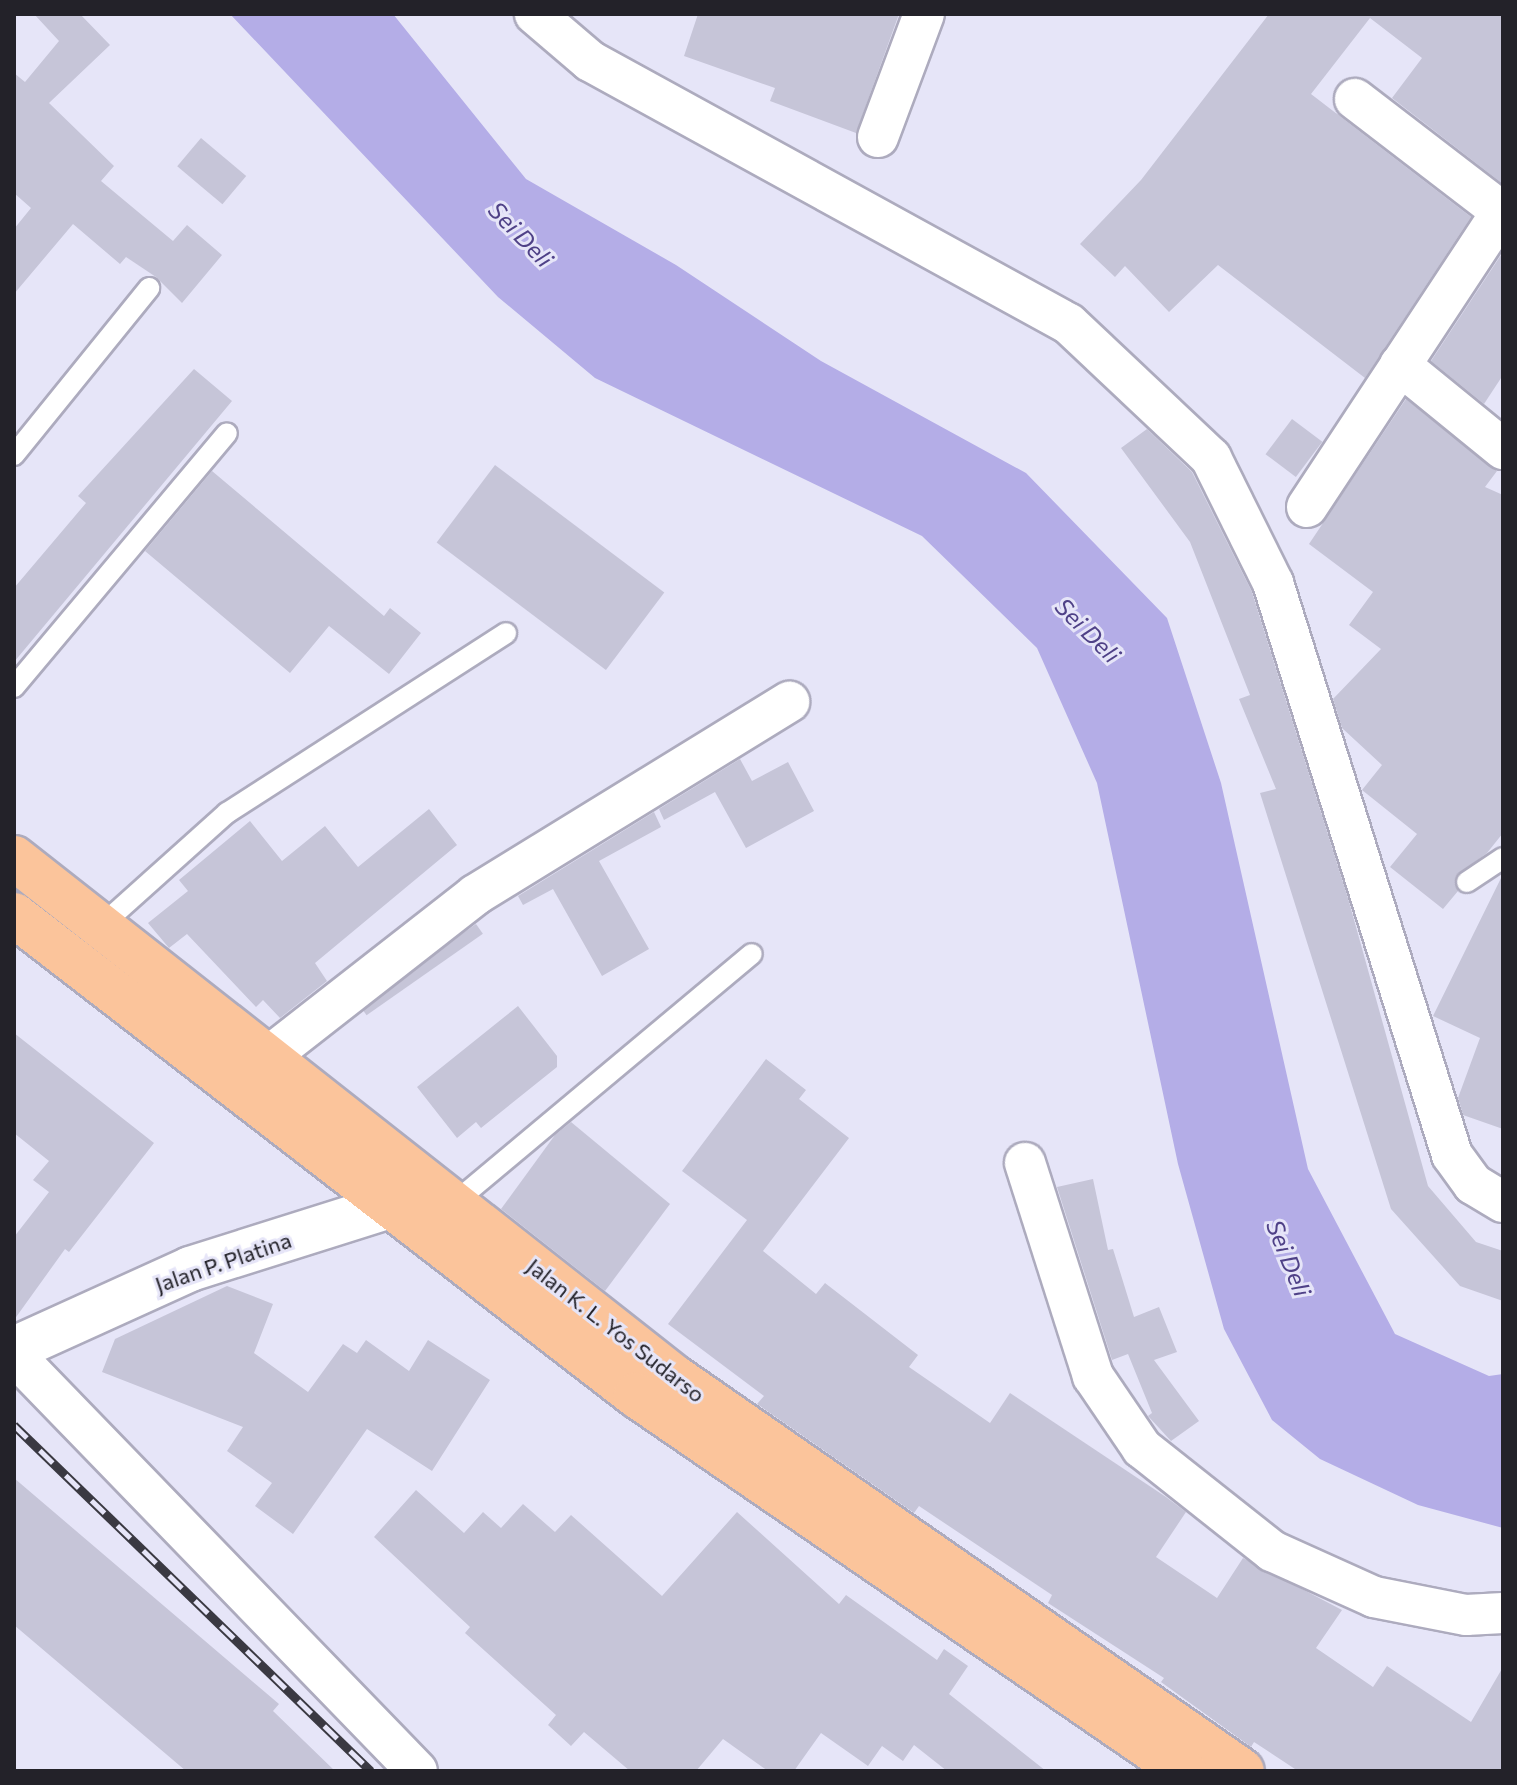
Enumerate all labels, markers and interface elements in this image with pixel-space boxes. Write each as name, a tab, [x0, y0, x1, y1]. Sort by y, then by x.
water label: Sei Deli	[483, 195, 559, 273]
water label: Sei Deli	[1049, 591, 1127, 669]
water label: Sei Deli	[1261, 1215, 1317, 1301]
street label: Jalan P. Platina	[151, 1226, 295, 1298]
street label: Jalan K. L. Yos Sudarso	[522, 1252, 710, 1408]

